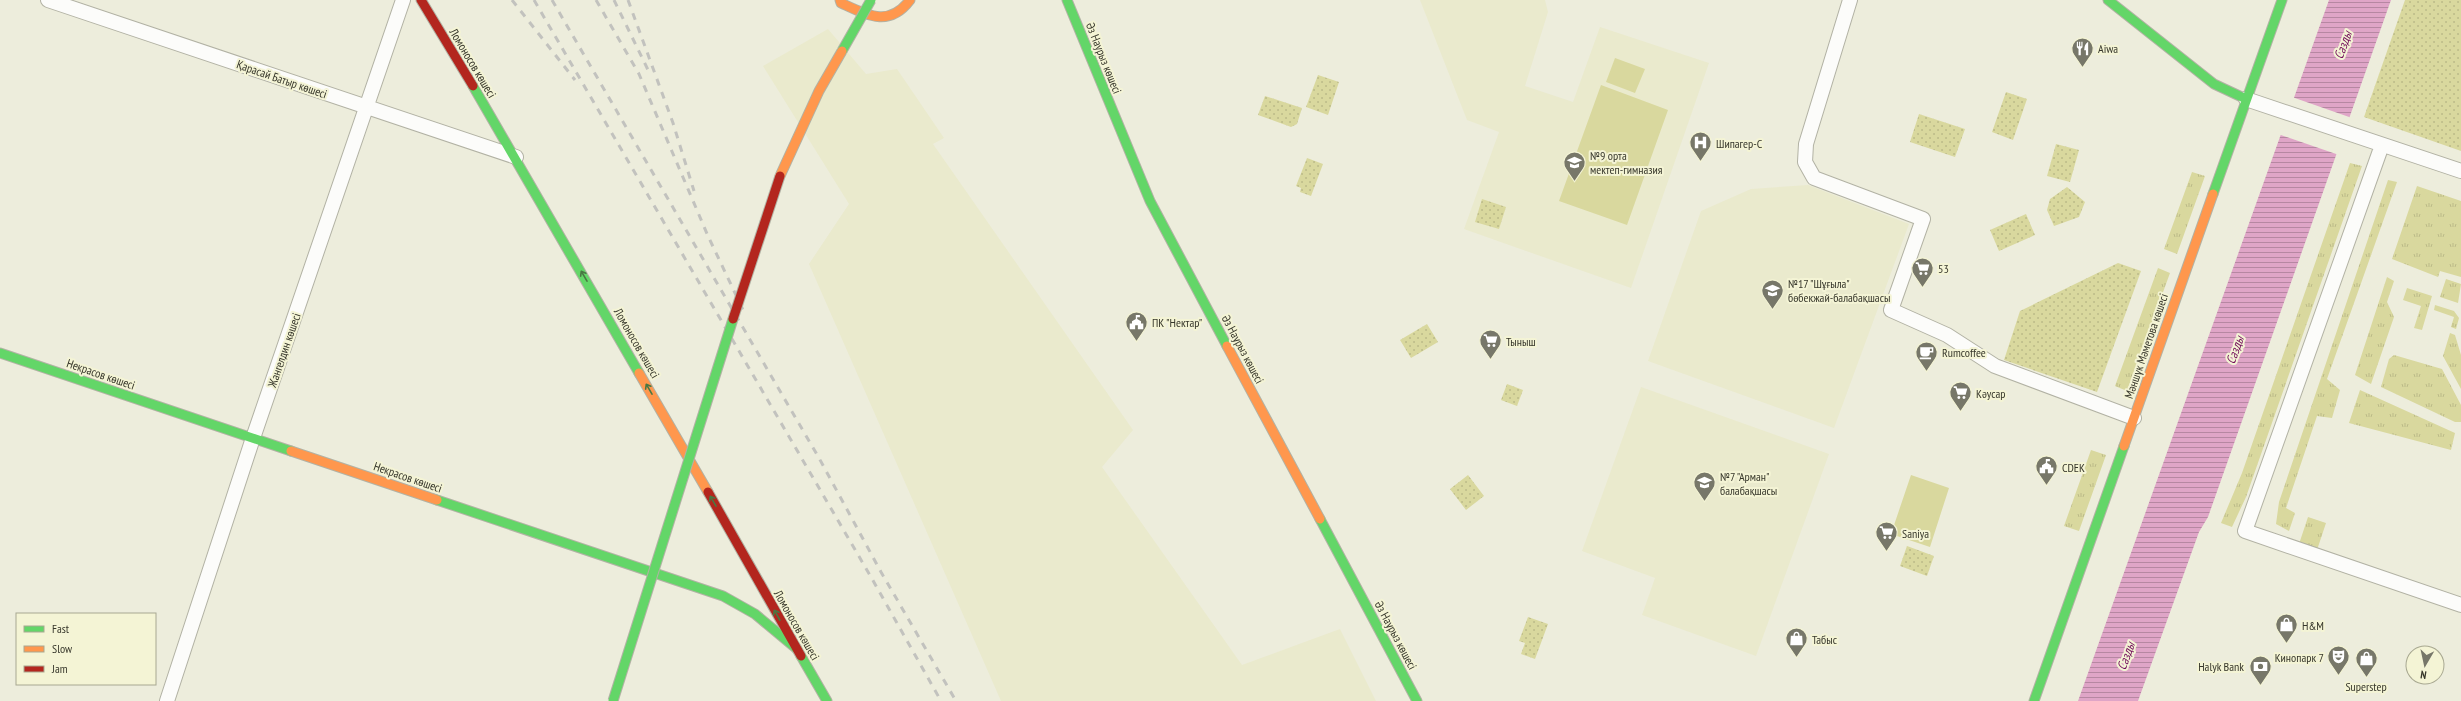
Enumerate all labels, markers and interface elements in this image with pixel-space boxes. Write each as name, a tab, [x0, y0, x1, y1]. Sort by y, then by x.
street label: Әз Наурыз көшесі	[1083, 20, 1125, 96]
street label: Ломоносов көшесі	[446, 25, 500, 100]
water label: Сазды	[2330, 28, 2356, 61]
restaurant icon: Aiwa	[2070, 35, 2096, 68]
place label: Aiwa	[2098, 41, 2118, 56]
street label: Қарасай Батыр көшесі	[235, 57, 329, 101]
hospital icon: Шипагер-С	[1688, 130, 1714, 163]
place label: Шипагер-С	[1716, 136, 1763, 151]
place label: №9 орта мектеп-гимназия	[1590, 148, 1663, 177]
school or university icon: №9 орта мектеп-гимназия	[1561, 149, 1587, 182]
supermarket icon: 53	[1909, 255, 1935, 288]
place label: 53	[1938, 261, 1949, 276]
one-way arrow	[580, 270, 588, 282]
place label: №17 "Шұғыла" бөбекжай-балабақшасы	[1788, 276, 1890, 305]
school or university icon: №17 "Шұғыла" бөбекжай-балабақшасы	[1759, 277, 1785, 310]
street label: Мәншүк Мәметова көшесі	[2121, 291, 2171, 401]
street label: Ломоносов көшесі	[610, 304, 663, 381]
public building icon: ПК "Нектар"	[1123, 309, 1149, 342]
street label: Жангелдин көшесі	[264, 311, 304, 390]
street label: Әз Наурыз көшесі	[1219, 312, 1267, 386]
place label: ПК "Нектар"	[1152, 315, 1202, 330]
supermarket icon: Тыныш	[1477, 328, 1503, 361]
water label: Сазды	[2222, 333, 2248, 366]
place label: Тыныш	[1506, 334, 1536, 349]
cafe icon: Rumcoffee	[1914, 339, 1940, 372]
place label: Rumcoffee	[1942, 345, 1986, 360]
street label: Некрасов көшесі	[65, 355, 137, 393]
supermarket icon: Кәусар	[1948, 380, 1974, 413]
one-way arrow	[644, 383, 652, 395]
place label: Кәусар	[1976, 386, 2005, 401]
public building icon: CDEK	[2033, 454, 2059, 487]
street label: Некрасов көшесі	[372, 458, 444, 496]
place label: CDEK	[2062, 460, 2085, 475]
place label: №7 "Арман" балабақшасы	[1720, 469, 1777, 498]
school or university icon: №7 "Арман" балабақшасы	[1692, 470, 1718, 503]
one-way arrow	[709, 496, 717, 508]
supermarket icon: Saniya	[1874, 520, 1900, 553]
place label: Saniya	[1902, 526, 1929, 541]
street label: Ломоносов көшесі	[770, 586, 823, 663]
street label: Әз Наурыз көшесі	[1372, 598, 1420, 672]
one-way arrow	[773, 609, 781, 621]
shop icon: H&M	[2274, 612, 2300, 645]
legend	[16, 613, 156, 685]
place label: H&M	[2302, 618, 2324, 633]
text: Fast	[52, 621, 70, 636]
shop icon: Табыс	[1784, 626, 1810, 659]
place label: Табыс	[1812, 632, 1838, 647]
water label: Сазды	[2113, 639, 2139, 672]
text: Slow	[52, 641, 73, 656]
theatre icon: Кинопарк 7	[2326, 644, 2352, 677]
north arrow	[2405, 645, 2445, 685]
shop icon: Superstep	[2353, 646, 2379, 679]
place label: Кинопарк 7	[2275, 650, 2324, 665]
bank icon: Halyk Bank	[2247, 653, 2273, 686]
place label: Halyk Bank	[2198, 659, 2244, 674]
text: Jam	[51, 661, 68, 676]
text: N	[2419, 667, 2427, 682]
place label: Superstep	[2345, 679, 2387, 694]

